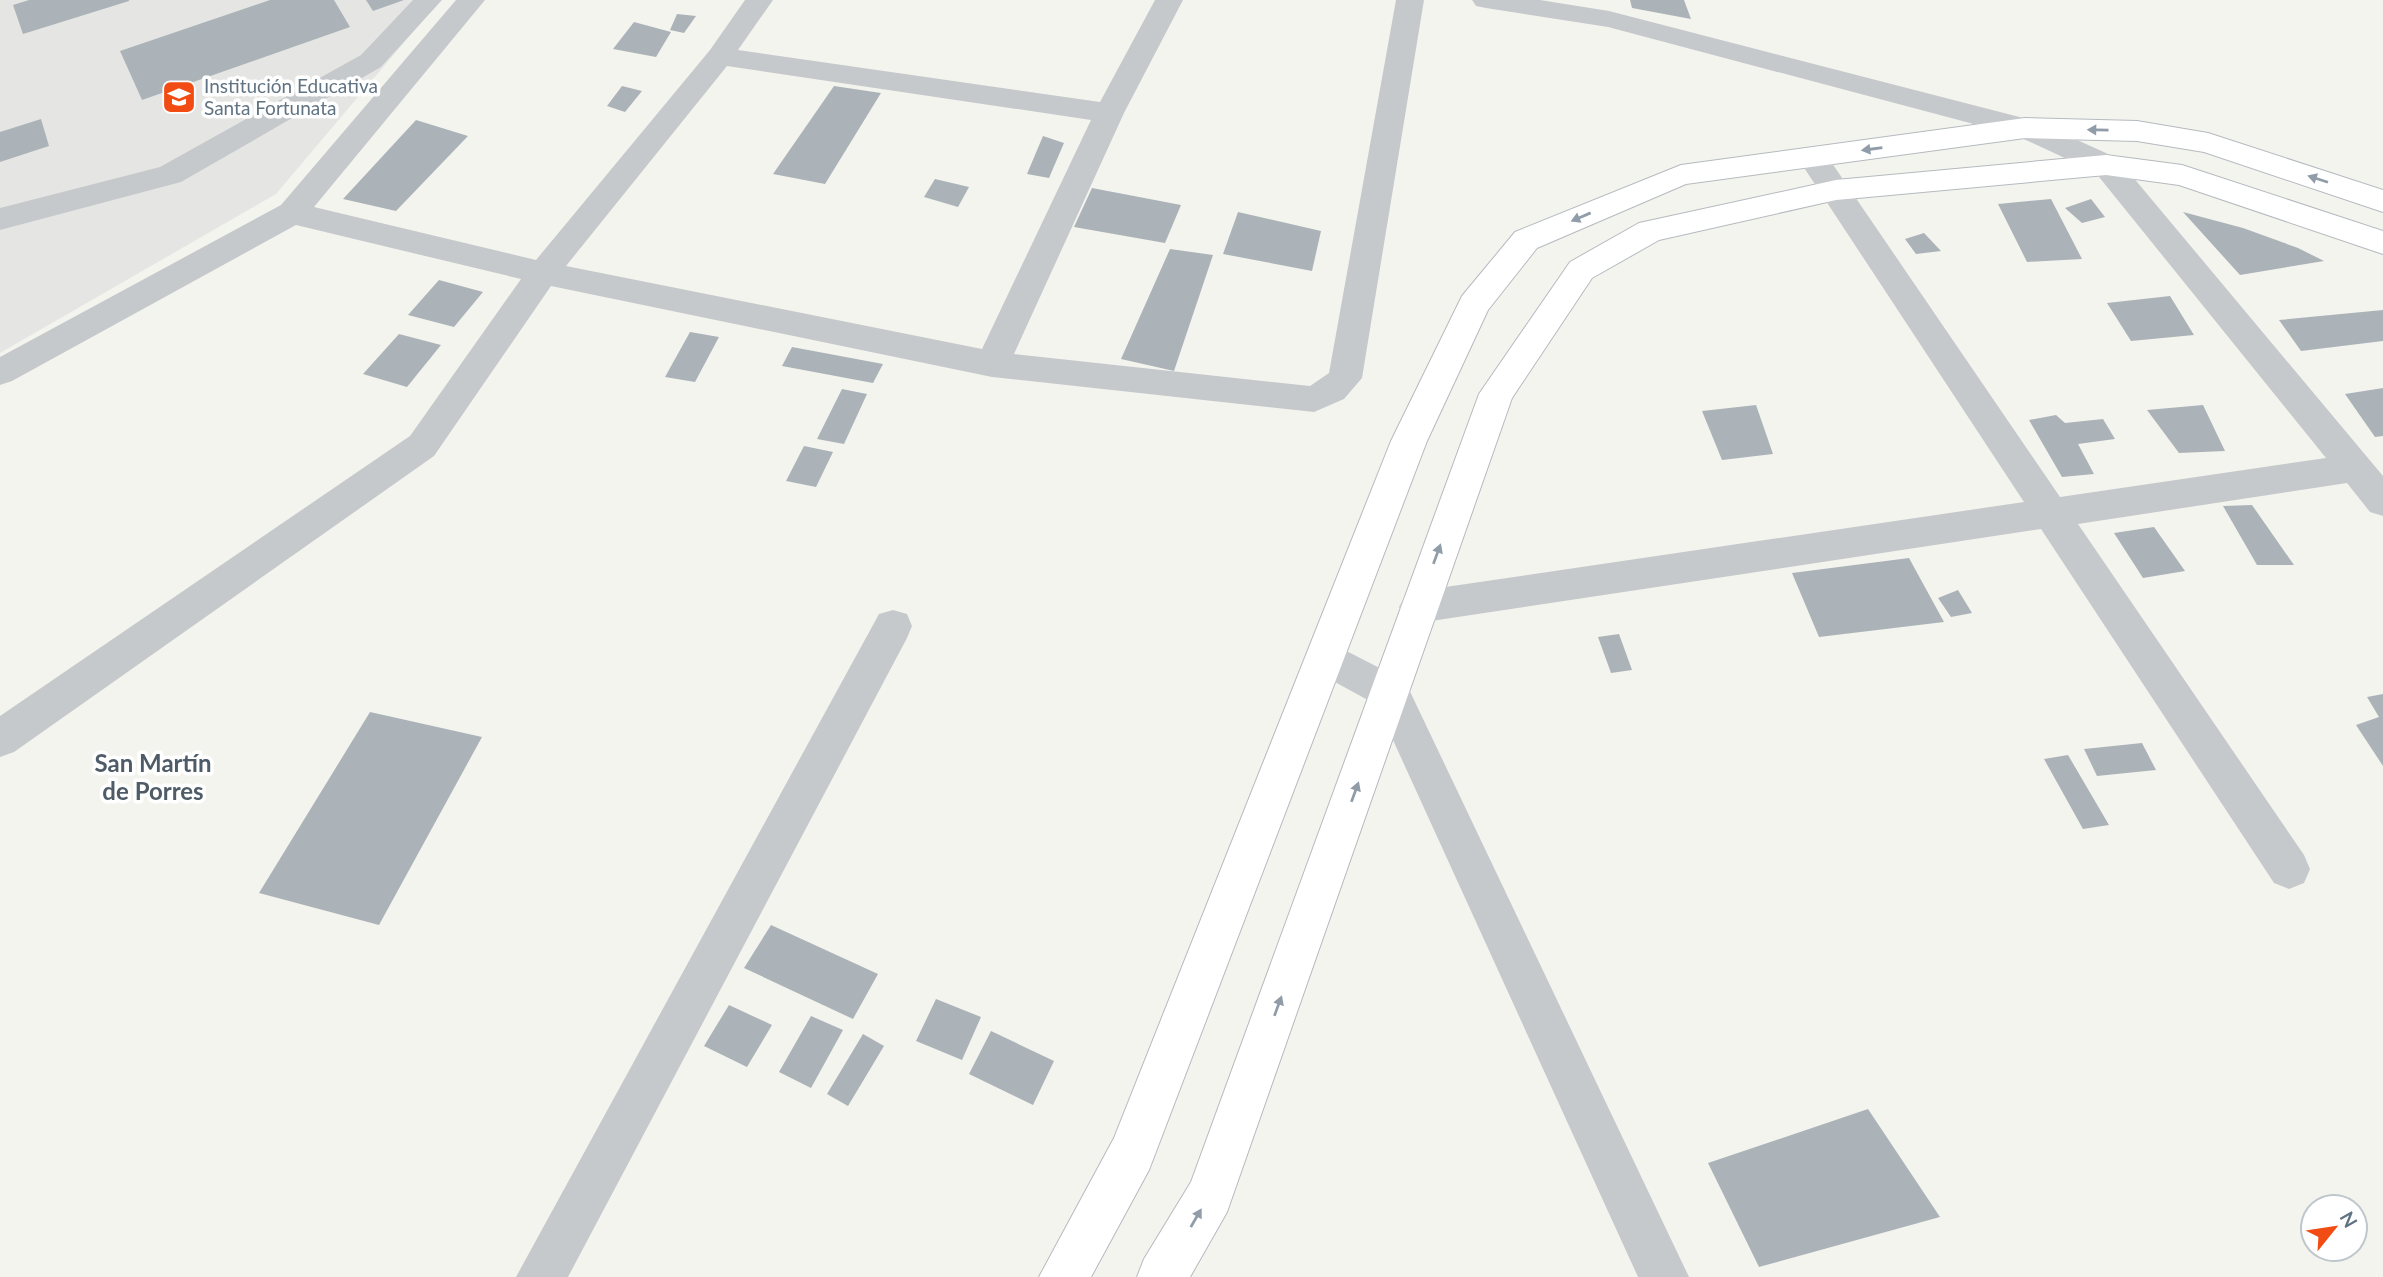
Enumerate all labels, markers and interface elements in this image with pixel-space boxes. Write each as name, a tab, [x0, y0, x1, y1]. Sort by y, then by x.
place label: Institución Educativa Santa Fortunata	[204, 74, 378, 119]
school or university icon: Institución Educativa Santa Fortunata	[160, 78, 198, 116]
one-way arrow	[2086, 124, 2108, 136]
one-way arrow	[1860, 144, 1882, 155]
one-way arrow	[2308, 173, 2329, 184]
one-way arrow	[1571, 211, 1591, 223]
one-way arrow	[1432, 543, 1443, 564]
district label: San Martín de Porres	[94, 748, 212, 805]
one-way arrow	[1350, 782, 1361, 803]
one-way arrow	[1273, 996, 1284, 1017]
north arrow	[2299, 1193, 2369, 1263]
text: N	[2336, 1207, 2363, 1231]
one-way arrow	[1190, 1208, 1202, 1228]

